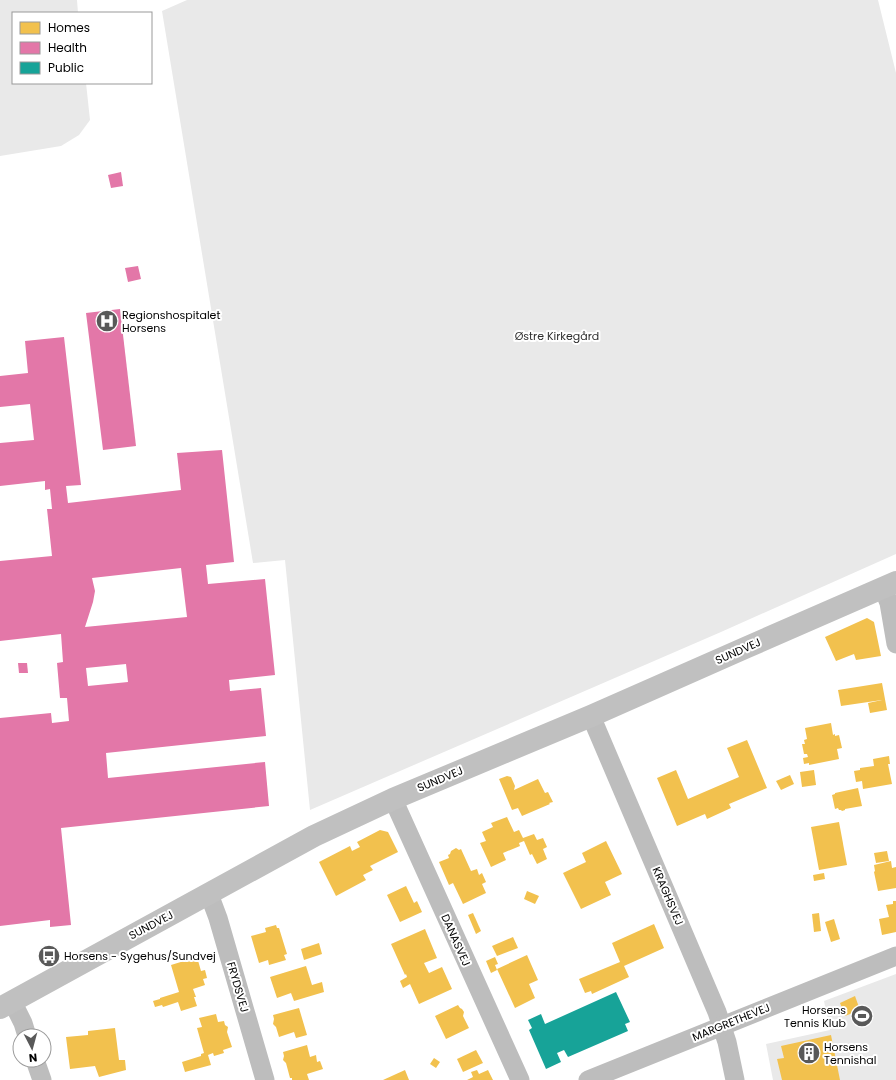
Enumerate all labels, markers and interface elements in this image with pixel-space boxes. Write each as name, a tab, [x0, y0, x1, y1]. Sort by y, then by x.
legend	[12, 12, 152, 84]
text: Homes	[48, 19, 90, 36]
text: Health	[48, 39, 87, 56]
text: Public	[48, 59, 84, 76]
place label: Regionshospitalet Horsens	[122, 307, 220, 336]
hospital icon: Regionshospitalet Horsens	[94, 308, 120, 334]
park label: Østre Kirkegård	[515, 328, 599, 344]
street label: SUNDVEJ	[713, 634, 763, 668]
street label: SUNDVEJ	[415, 762, 465, 796]
street label: KRAGHSVEJ	[648, 864, 688, 928]
street label: SUNDVEJ	[126, 907, 176, 943]
street label: DANASVEJ	[437, 911, 475, 969]
bus stop icon: Horsens - Sygehus/Sundvej	[36, 943, 62, 969]
place label: Horsens - Sygehus/Sundvej	[64, 948, 216, 964]
street label: FRYDSVEJ	[223, 960, 253, 1014]
street label: MARGRETHEVEJ	[690, 999, 772, 1045]
place label: Horsens Tennis Klub	[784, 1002, 846, 1031]
sports icon: Horsens Tennis Klub	[849, 1003, 875, 1029]
north arrow	[12, 1028, 52, 1068]
place label: Horsens Tennishal	[824, 1039, 876, 1068]
building icon: Horsens Tennishal	[796, 1040, 822, 1066]
text: N	[28, 1050, 38, 1066]

